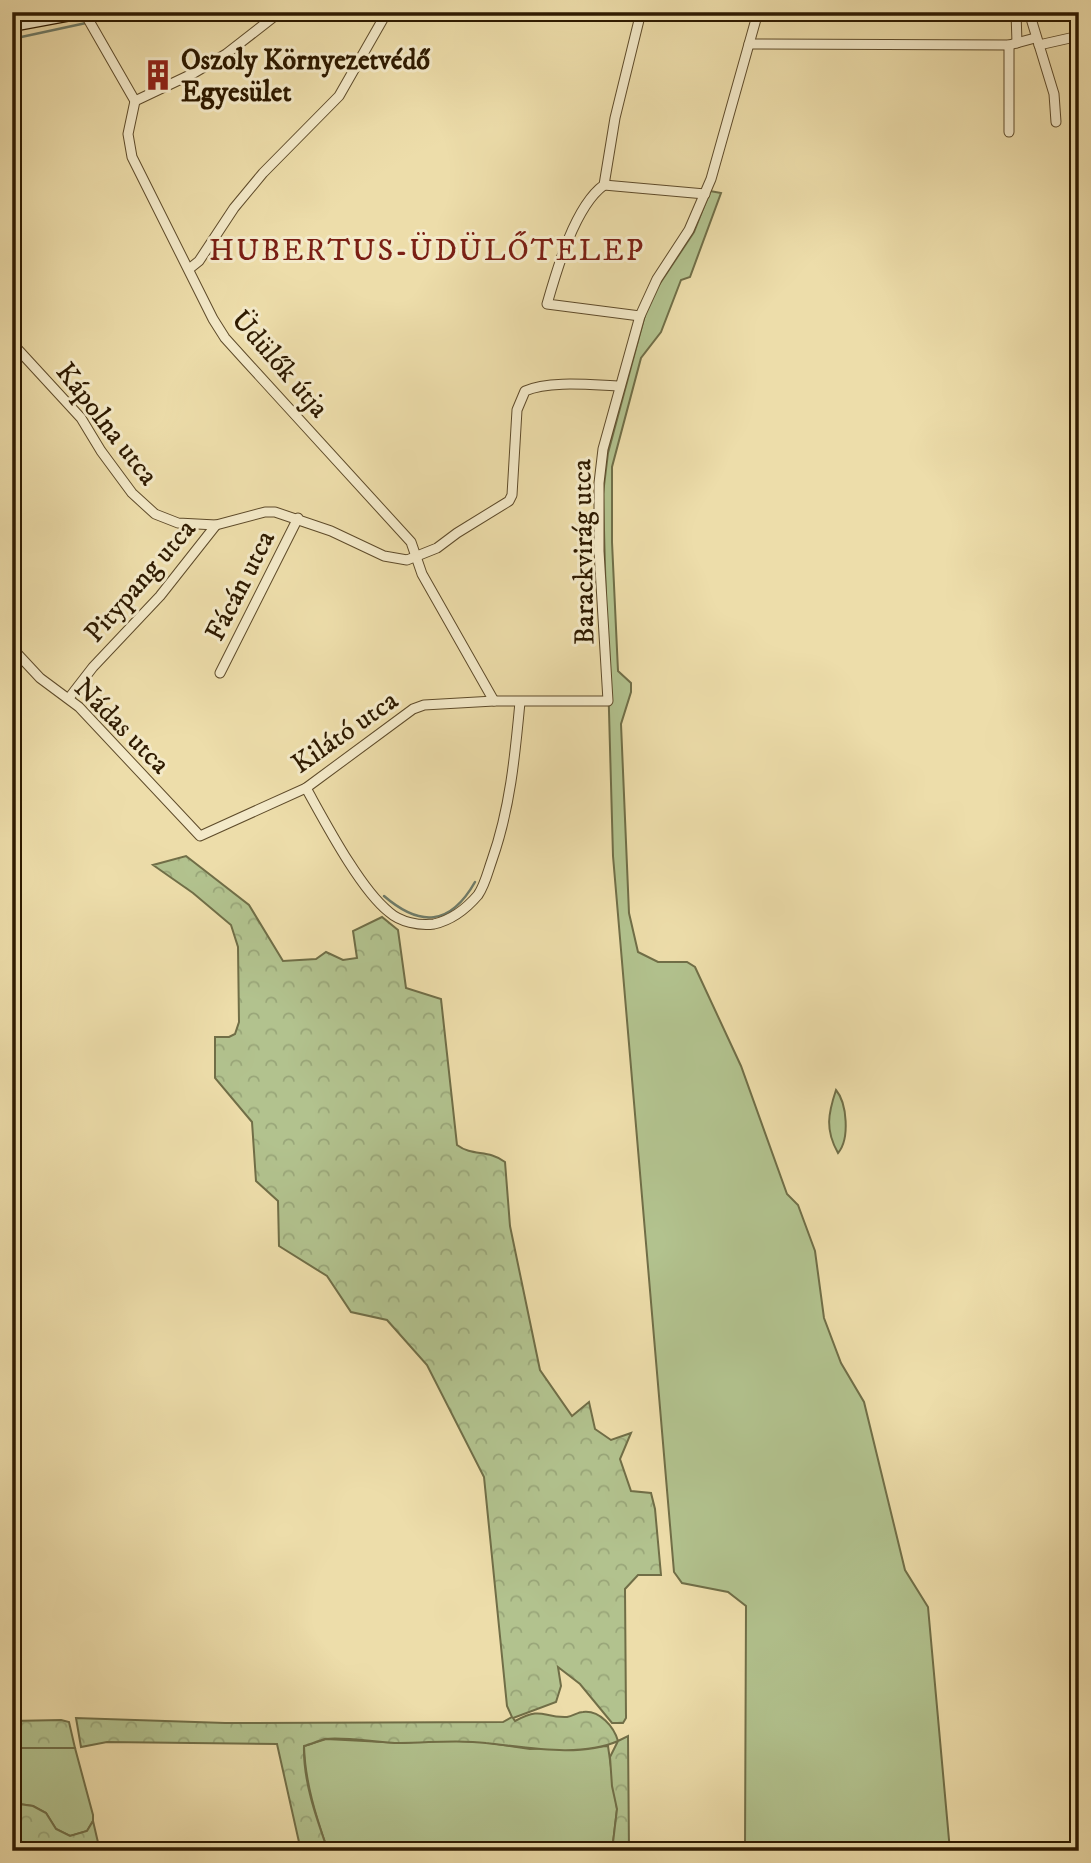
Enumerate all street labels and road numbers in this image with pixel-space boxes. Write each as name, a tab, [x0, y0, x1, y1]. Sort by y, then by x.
street label: Üdülők útja	[224, 303, 336, 425]
street label: Kápolna utca	[48, 355, 166, 493]
street label: Barackvirág utca	[564, 459, 603, 645]
street label: Pitypang utca	[77, 512, 203, 650]
street label: Fácán utca	[198, 525, 283, 647]
street label: Nádas utca	[66, 671, 177, 782]
street label: Kilátó utca	[285, 683, 405, 782]

